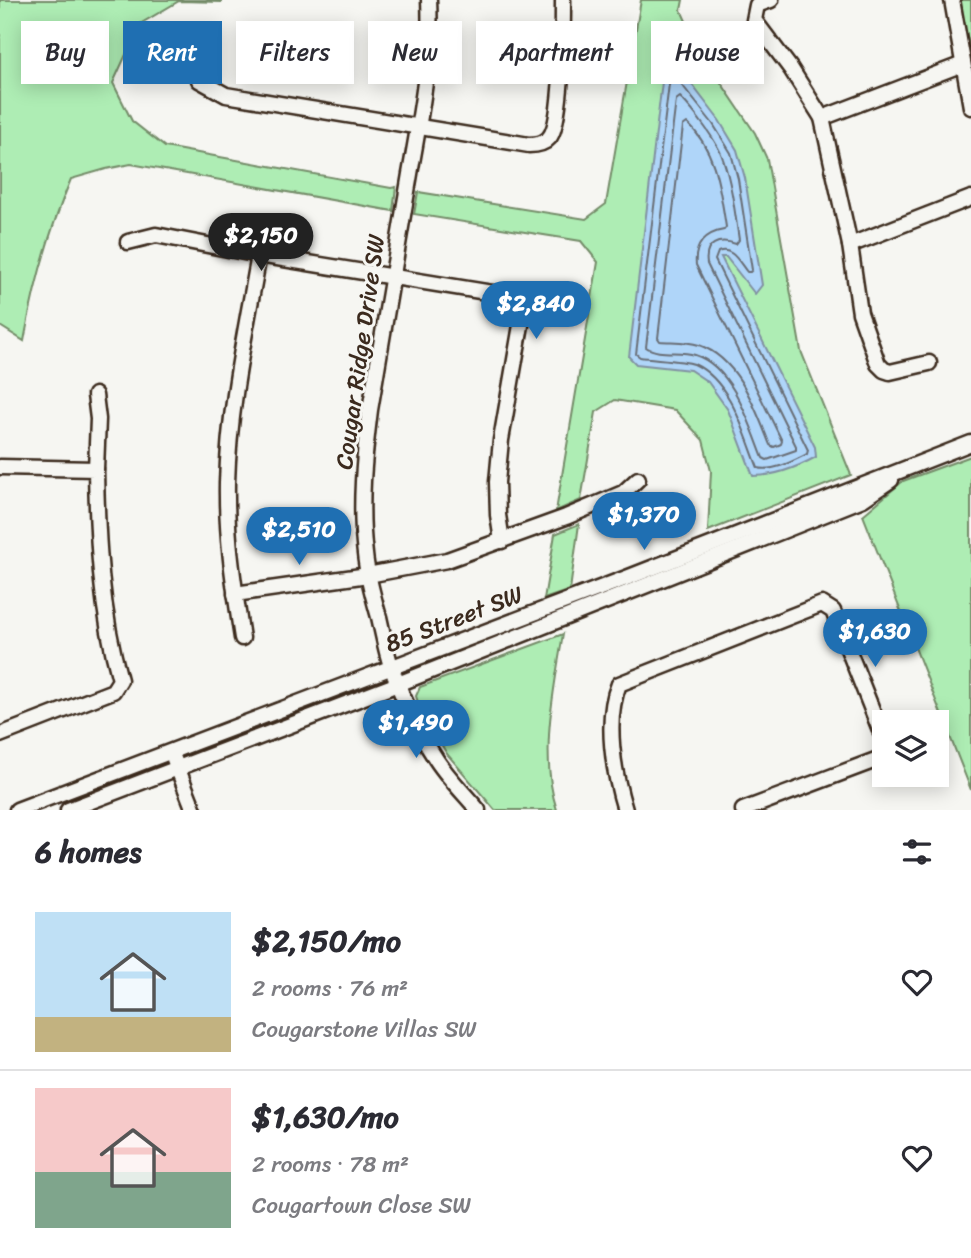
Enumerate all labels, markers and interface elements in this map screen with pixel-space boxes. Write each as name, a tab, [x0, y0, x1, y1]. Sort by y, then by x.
chip: Buy	[21, 21, 109, 84]
chip: Rent	[123, 21, 222, 84]
chip: Filters	[236, 21, 354, 84]
chip: New	[368, 21, 462, 84]
chip: Apartment	[476, 21, 637, 84]
chip: House	[651, 21, 764, 84]
pin: $2,150	[204, 214, 318, 273]
text: $2,150	[224, 215, 298, 256]
street label: Cougar Ridge Drive SW	[323, 231, 397, 472]
pin: $2,840	[479, 282, 593, 341]
text: $2,840	[497, 283, 575, 324]
pin: $1,370	[587, 492, 701, 552]
text: $1,370	[608, 494, 680, 535]
pin: $2,510	[242, 508, 356, 567]
text: $2,510	[262, 509, 336, 550]
street label: 85 Street SW	[379, 573, 529, 665]
pin: $1,630	[818, 610, 932, 669]
text: $1,630	[839, 611, 911, 652]
pin: $1,490	[359, 700, 473, 760]
text: $1,490	[379, 702, 453, 743]
map controls	[872, 710, 949, 787]
button: layers	[872, 710, 949, 787]
text: 6 homes	[35, 825, 142, 879]
icon: filters	[898, 833, 936, 871]
text: $2,150/mo	[252, 914, 401, 968]
icon: home	[91, 940, 175, 1024]
icon: heart	[898, 963, 936, 1001]
text: 2 rooms · 76 m²	[252, 968, 408, 1009]
text: Cougarstone Villas SW	[252, 1009, 477, 1050]
text: $1,630/mo	[252, 1090, 399, 1144]
icon: home	[91, 1116, 175, 1200]
icon: heart	[898, 1139, 936, 1177]
text: 2 rooms · 78 m²	[252, 1144, 409, 1185]
text: Cougartown Close SW	[252, 1185, 471, 1226]

